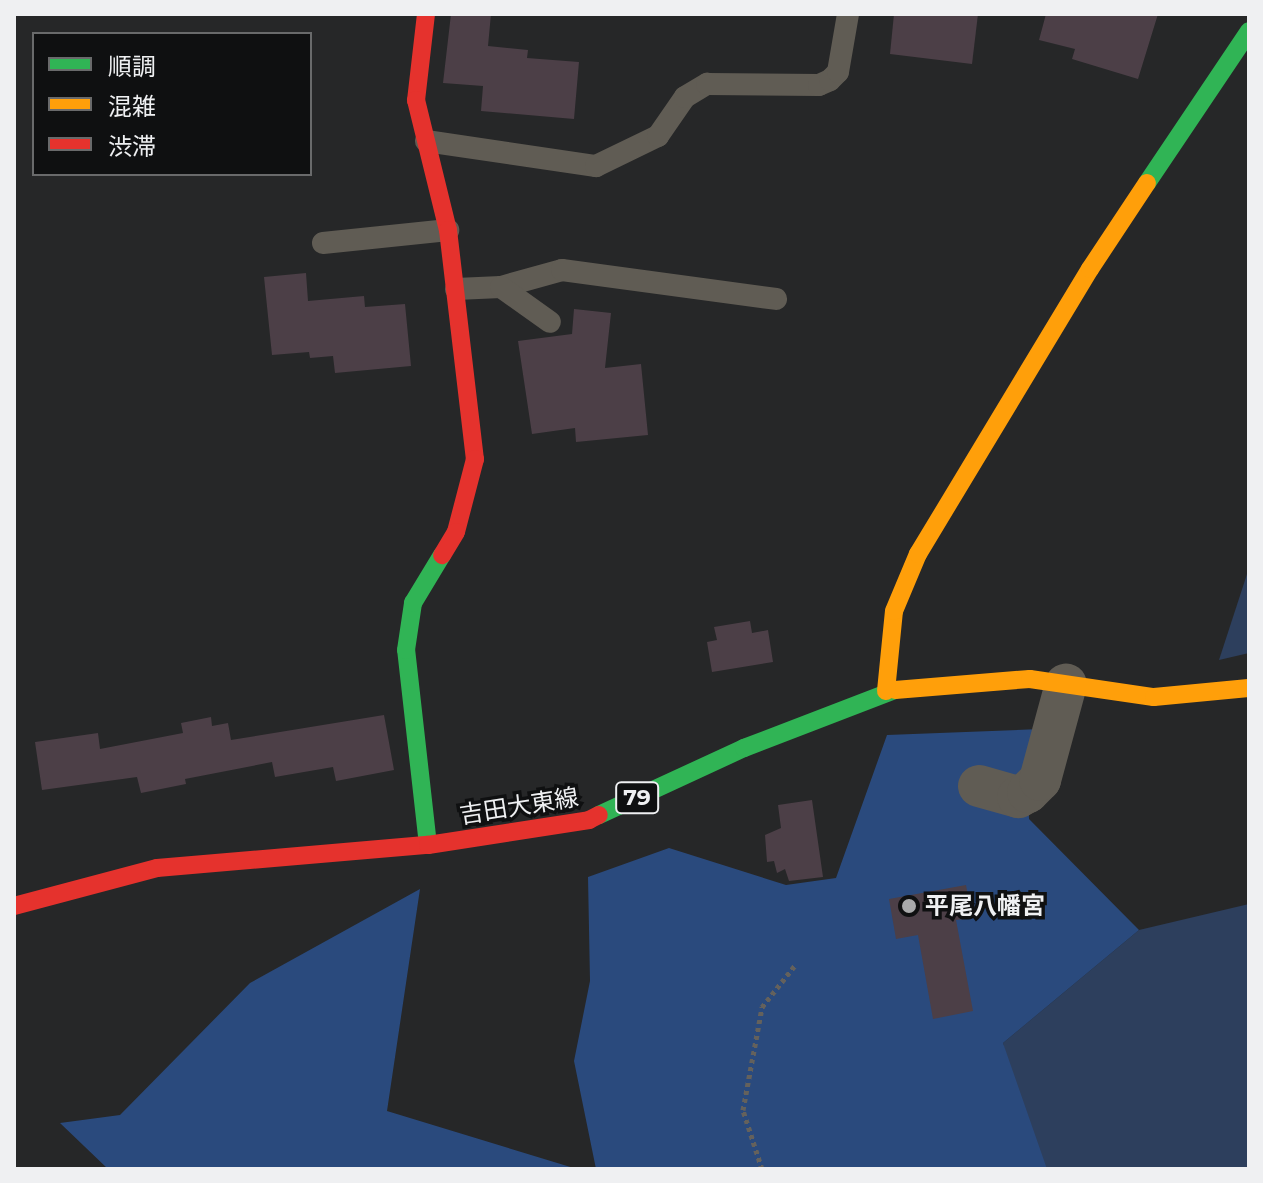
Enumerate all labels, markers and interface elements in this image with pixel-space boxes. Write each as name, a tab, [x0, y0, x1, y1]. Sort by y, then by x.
legend	[32, 32, 312, 176]
text: 順調	[108, 52, 156, 81]
text: 混雑	[108, 92, 156, 121]
text: 渋滞	[108, 132, 156, 161]
road number: 79	[615, 780, 659, 816]
street label: 吉田大東線	[457, 782, 581, 830]
place label: 平尾八幡宮	[925, 892, 1045, 920]
marker: 平尾八幡宮	[900, 897, 918, 915]

